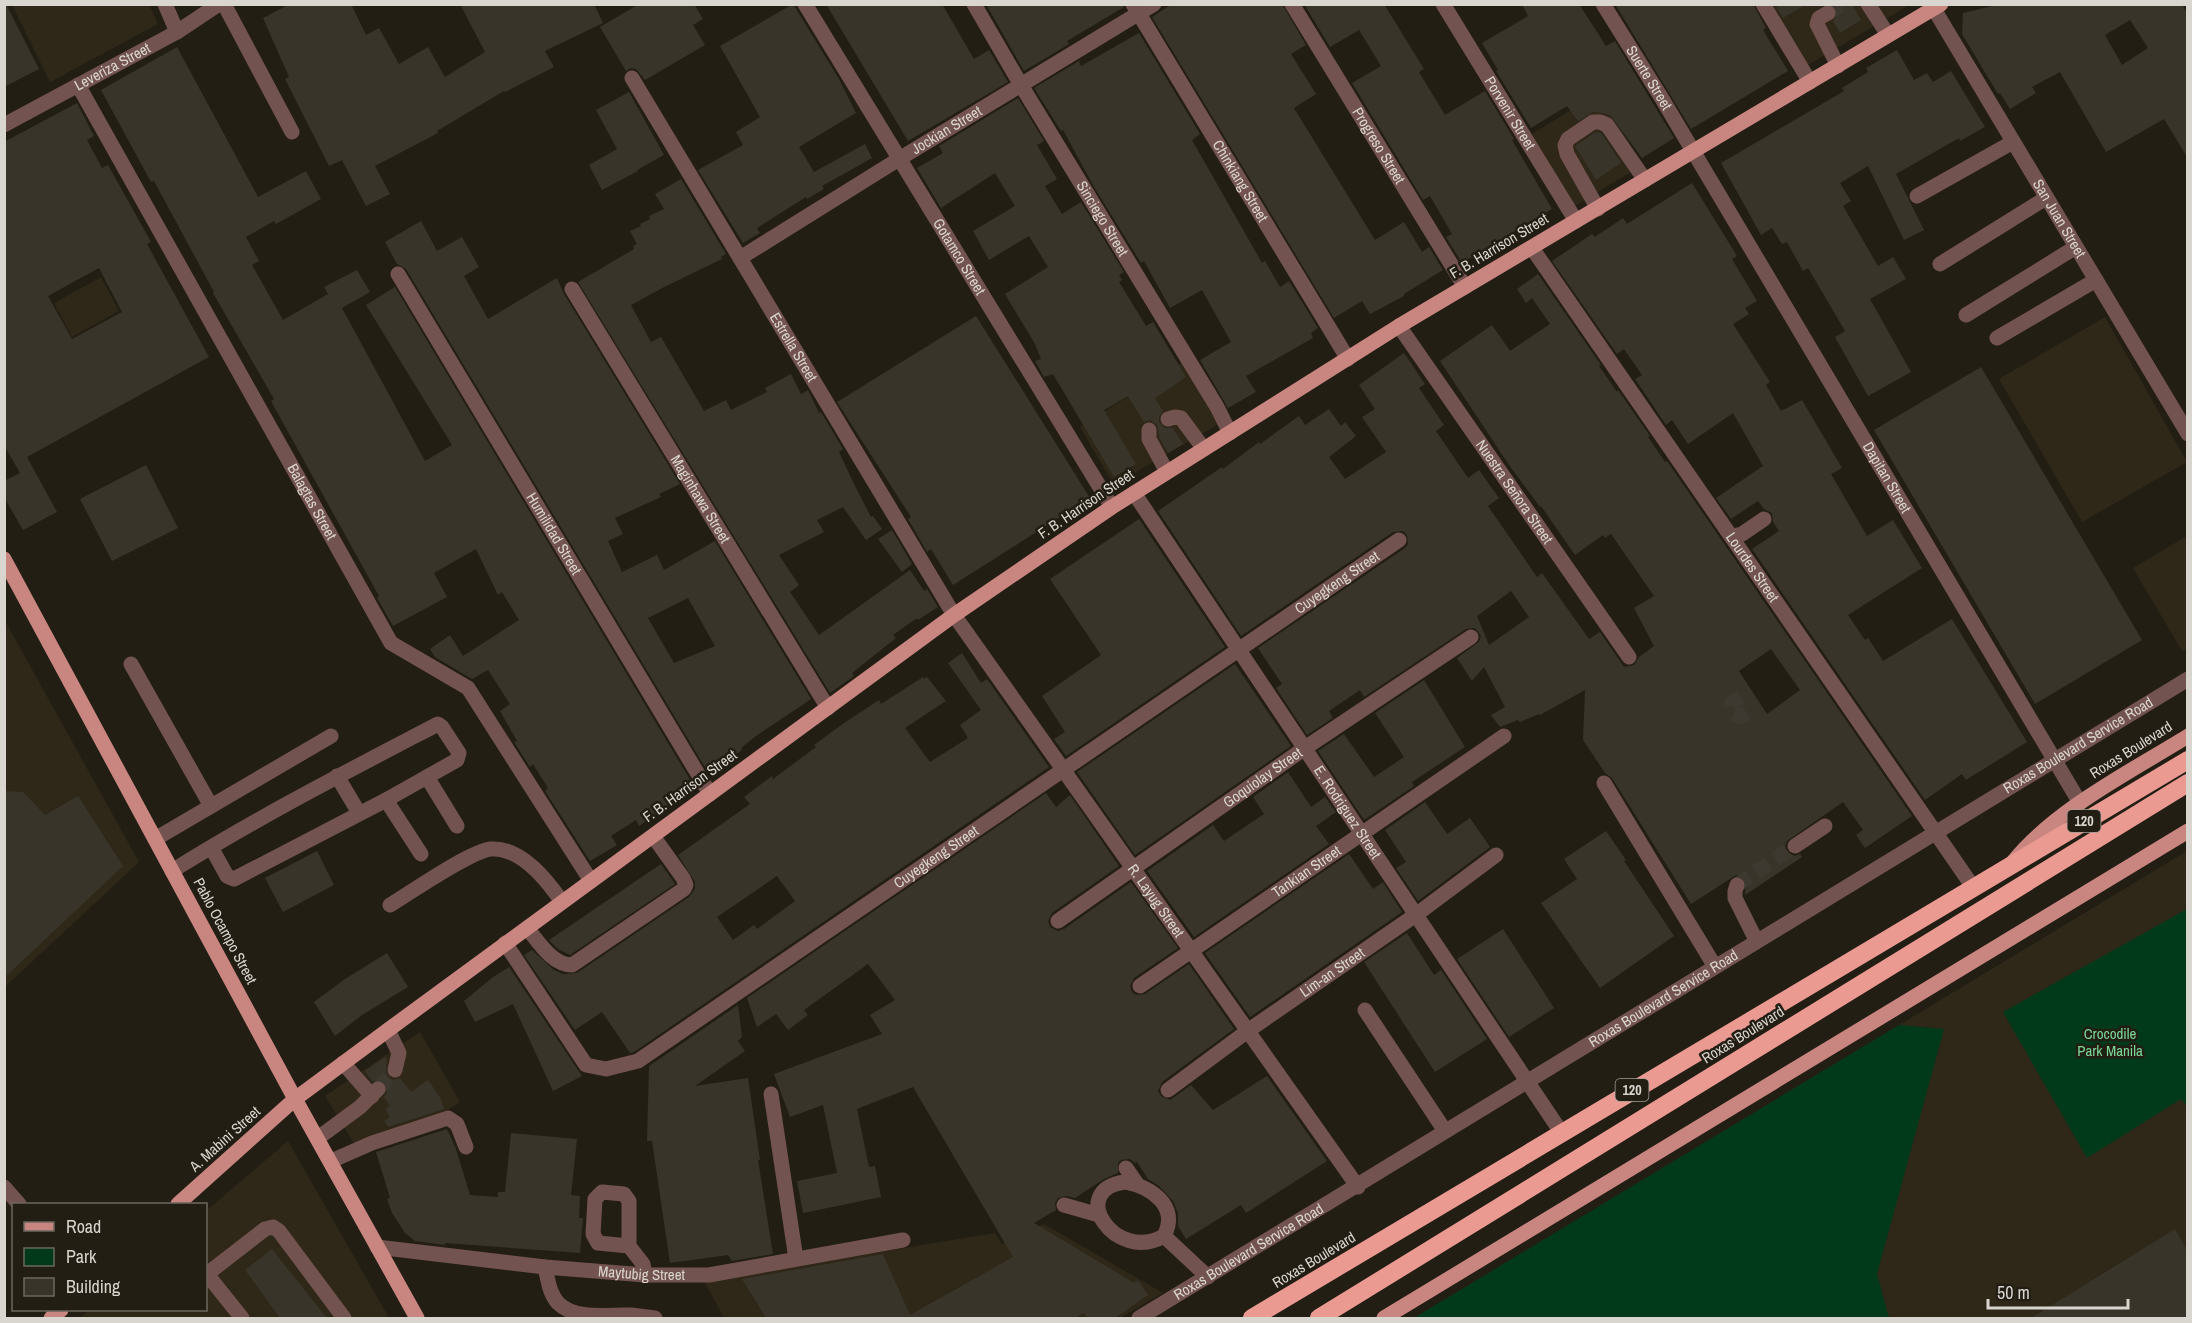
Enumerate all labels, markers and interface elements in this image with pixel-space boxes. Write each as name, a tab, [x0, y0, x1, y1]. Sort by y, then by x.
street label: Leveriza Street	[70, 37, 154, 95]
street label: Suerte Street	[1621, 41, 1678, 114]
street label: Porvenir Street	[1480, 72, 1541, 154]
street label: Jockian Street	[907, 100, 986, 159]
street label: Progreso Street	[1348, 103, 1411, 188]
street label: Chinkiang Street	[1208, 136, 1274, 226]
street label: San Juan Street	[2028, 175, 2092, 262]
street label: Sinciego Street	[1072, 177, 1134, 260]
street label: F. B. Harrison Street	[1446, 208, 1552, 283]
street label: Gotamco Street	[928, 214, 991, 299]
street label: Estrella Street	[765, 308, 823, 386]
street label: Nuestra Señora Street	[1471, 435, 1559, 548]
street label: Dapitan Street	[1858, 438, 1917, 517]
street label: Maginhawa Street	[666, 451, 736, 547]
street label: Balagtas Street	[283, 460, 342, 544]
street label: F. B. Harrison Street	[1034, 463, 1138, 543]
street label: Humilidad Street	[522, 489, 587, 579]
street label: Lourdes Street	[1721, 528, 1785, 607]
street label: Cuyegkeng Street	[1290, 545, 1384, 619]
street label: Roxas Boulevard Service Road	[2000, 693, 2156, 797]
street label: Roxas Boulevard	[2087, 718, 2175, 782]
street label: Goquiolay Street	[1219, 742, 1307, 812]
street label: F. B. Harrison Street	[638, 744, 741, 827]
street label: E. Rodriguez Street	[1309, 761, 1387, 863]
road number: 120	[2068, 810, 2100, 832]
street label: Cuyegkeng Street	[889, 820, 983, 893]
street label: Tankian Street	[1267, 840, 1345, 902]
street label: R. Layug Street	[1123, 859, 1190, 942]
street label: Pablo Ocampo Street	[189, 874, 263, 988]
street label: Lim-an Street	[1295, 942, 1369, 1002]
street label: Roxas Boulevard Service Road	[1585, 945, 1741, 1049]
street label: Roxas Boulevard	[1699, 1003, 1787, 1067]
park label: Crocodile Park Manila	[2077, 1023, 2143, 1061]
road number: 120	[1616, 1079, 1648, 1101]
street label: A. Mabini Street	[184, 1101, 265, 1177]
street label: Roxas Boulevard Service Road	[1171, 1201, 1327, 1305]
legend	[12, 1203, 207, 1311]
text: Road	[66, 1214, 101, 1239]
street label: Roxas Boulevard	[1269, 1228, 1359, 1292]
text: Park	[66, 1244, 97, 1269]
street label: Maytubig Street	[597, 1260, 686, 1285]
scale bar	[1988, 1272, 2128, 1310]
text: Building	[66, 1274, 121, 1299]
text: 50 m	[1997, 1280, 2030, 1305]

